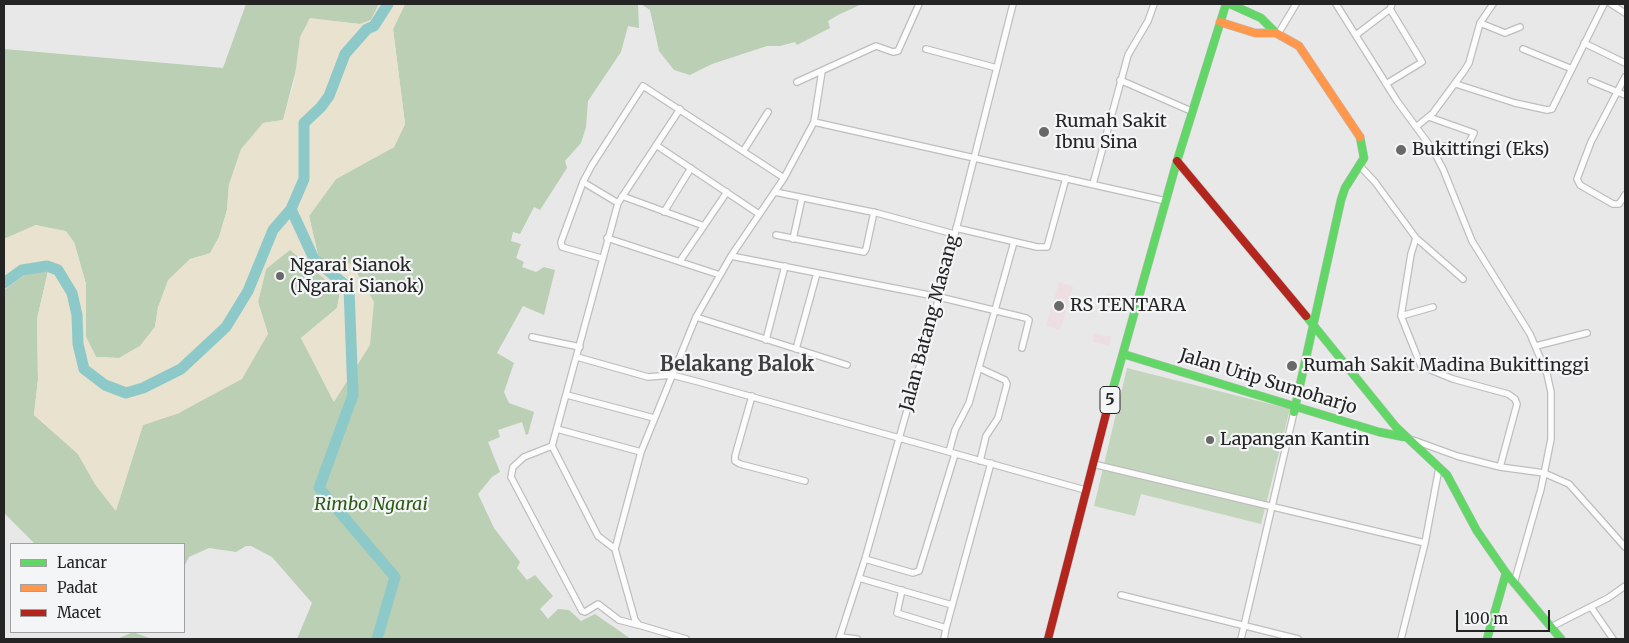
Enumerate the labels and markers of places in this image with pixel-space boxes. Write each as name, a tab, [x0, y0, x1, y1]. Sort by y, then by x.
place label: Rumah Sakit Ibnu Sina	[1055, 111, 1167, 154]
marker: Rumah Sakit Ibnu Sina	[1037, 125, 1051, 139]
place label: Bukittingi (Eks)	[1412, 139, 1550, 161]
marker: Bukittingi (Eks)	[1394, 143, 1408, 157]
place label: Ngarai Sianok (Ngarai Sianok)	[290, 255, 424, 298]
marker: Ngarai Sianok (Ngarai Sianok)	[274, 270, 286, 282]
place label: RS TENTARA	[1070, 295, 1186, 317]
marker: RS TENTARA	[1052, 299, 1066, 313]
place label: Rumah Sakit Madina Bukittinggi	[1303, 355, 1589, 377]
marker: Rumah Sakit Madina Bukittinggi	[1285, 359, 1299, 373]
place label: Lapangan Kantin	[1220, 429, 1370, 451]
marker: Lapangan Kantin	[1204, 434, 1216, 446]

